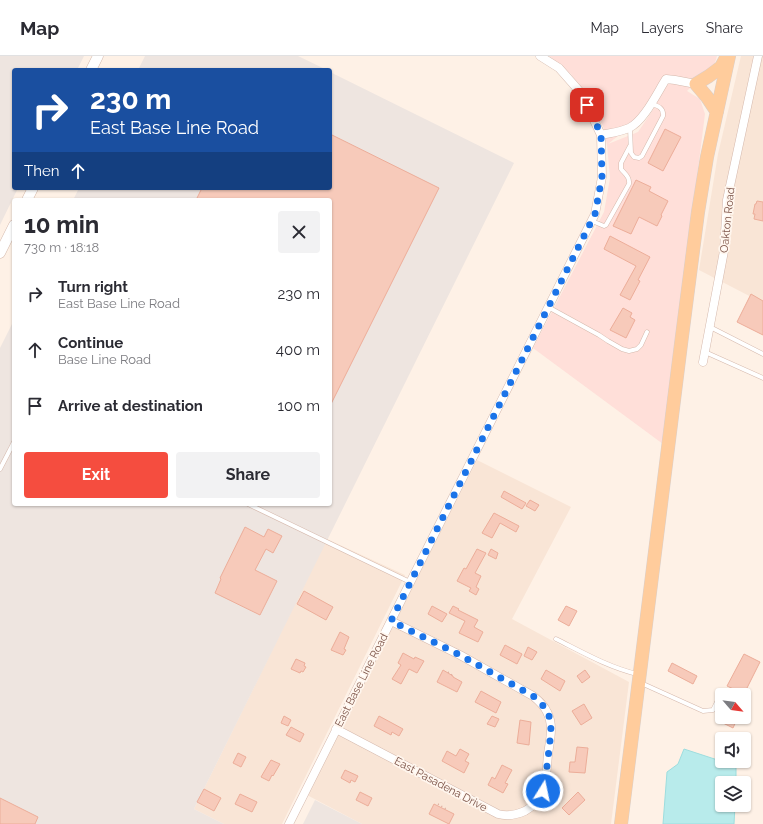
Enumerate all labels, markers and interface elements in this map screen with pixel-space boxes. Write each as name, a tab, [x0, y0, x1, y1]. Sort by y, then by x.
text: Map	[20, 17, 59, 39]
text: Map	[591, 20, 619, 36]
text: Layers	[641, 20, 684, 36]
text: Share	[706, 20, 743, 36]
text: 230 m	[90, 83, 171, 116]
icon: right	[24, 84, 76, 136]
pin	[570, 88, 604, 122]
icon: arrive	[576, 94, 598, 116]
text: East Base Line Road	[90, 117, 259, 138]
icon: ahead	[67, 160, 89, 182]
text: Then	[24, 162, 59, 180]
street label: Oakton Road	[718, 187, 737, 253]
text: 10 min	[24, 210, 99, 239]
button: close	[278, 211, 320, 253]
text: 730 m · 18:18	[24, 240, 99, 255]
text: Turn right	[58, 278, 128, 296]
icon: right	[24, 283, 46, 305]
text: 230 m	[277, 285, 320, 303]
text: East Base Line Road	[58, 296, 180, 311]
text: Continue	[58, 334, 123, 352]
icon: ahead	[24, 339, 46, 361]
text: 400 m	[276, 341, 320, 359]
text: Base Line Road	[58, 352, 151, 367]
icon: arrive	[24, 395, 46, 417]
text: Arrive at destination	[58, 397, 203, 415]
text: 100 m	[278, 397, 320, 415]
button: Exit	[24, 452, 168, 498]
button: Share	[176, 452, 320, 498]
street label: East Base Line Road	[332, 631, 391, 729]
north arrow	[715, 688, 751, 724]
map controls	[715, 688, 751, 812]
button: sound	[715, 732, 751, 768]
street label: East Pasadena Drive	[392, 754, 490, 815]
position arrow	[522, 770, 564, 812]
button: layers	[715, 776, 751, 812]

